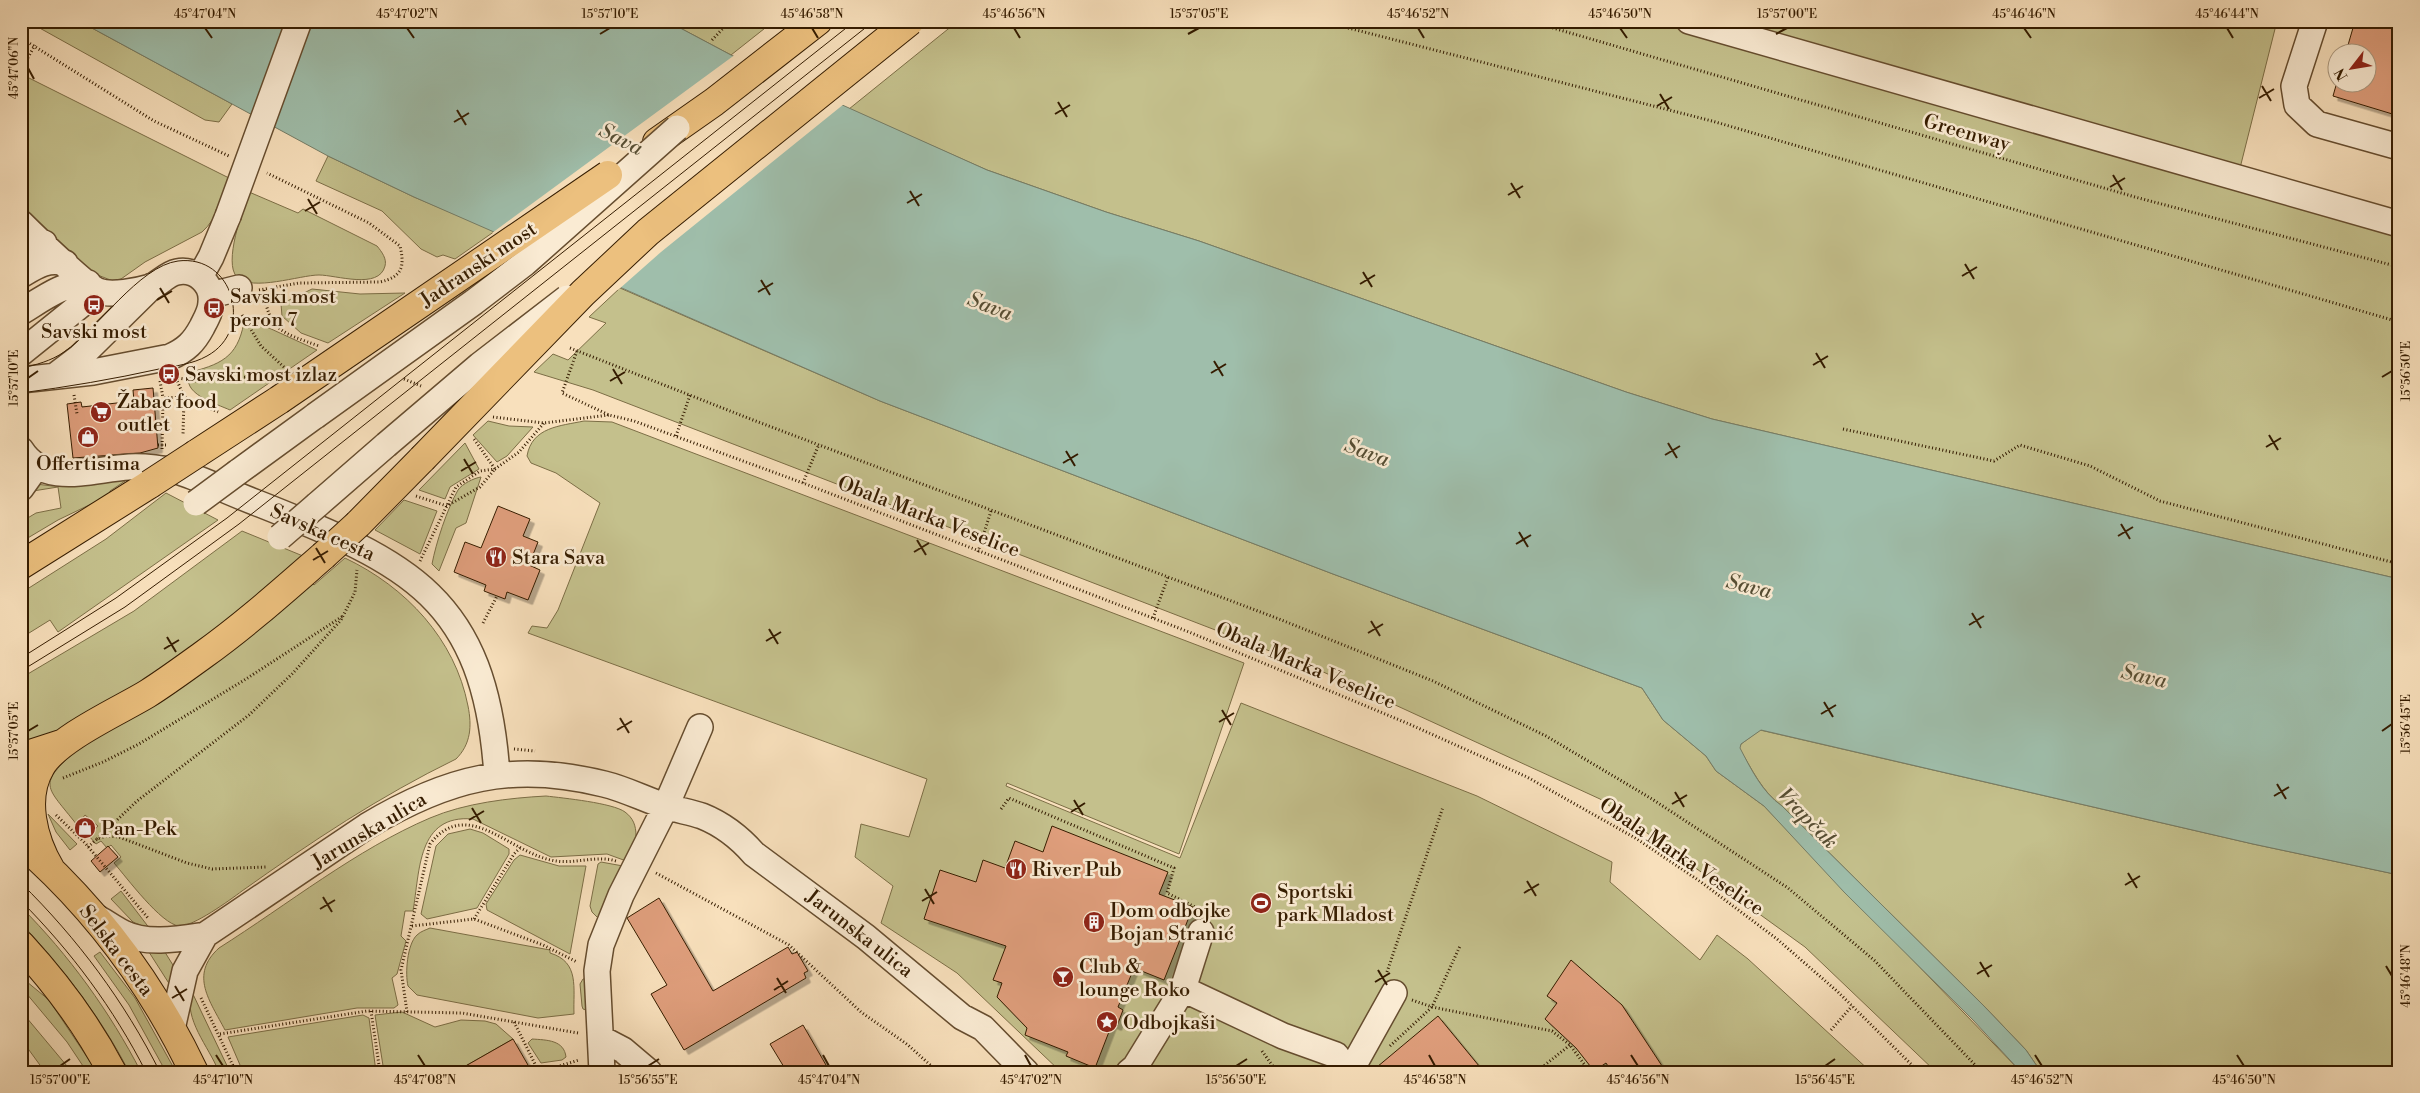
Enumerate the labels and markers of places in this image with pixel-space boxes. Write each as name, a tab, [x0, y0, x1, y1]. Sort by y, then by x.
place label: Savski most peron 7	[230, 285, 336, 333]
bus stop icon: Savski most	[82, 293, 106, 317]
bus stop icon: Savski most peron 7	[202, 296, 226, 320]
place label: Savski most	[41, 320, 147, 345]
bus stop icon: Savski most izlaz	[157, 362, 181, 386]
place label: Savski most izlaz	[185, 363, 337, 388]
place label: Žabac food outlet	[117, 389, 217, 438]
supermarket icon: Žabac food outlet	[89, 400, 113, 424]
shop icon: Offertisima	[76, 425, 100, 449]
place label: Offertisima	[36, 452, 141, 477]
restaurant icon: Stara Sava	[484, 545, 508, 569]
place label: Stara Sava	[512, 546, 606, 571]
shop icon: Pan-Pek	[73, 816, 97, 840]
place label: Pan-Pek	[101, 817, 178, 842]
restaurant icon: River Pub	[1004, 857, 1028, 881]
place label: River Pub	[1032, 858, 1122, 883]
place label: Sportski park Mladost	[1277, 880, 1394, 928]
sports icon: Sportski park Mladost	[1249, 891, 1273, 915]
place label: Dom odbojke Bojan Stranić	[1109, 899, 1234, 947]
building icon: Dom odbojke Bojan Stranić	[1082, 910, 1106, 934]
place label: Club & lounge Roko	[1079, 955, 1190, 1003]
bar icon: Club & lounge Roko	[1051, 965, 1075, 989]
place icon: Odbojkaši	[1095, 1010, 1119, 1034]
place label: Odbojkaši	[1123, 1011, 1216, 1036]

